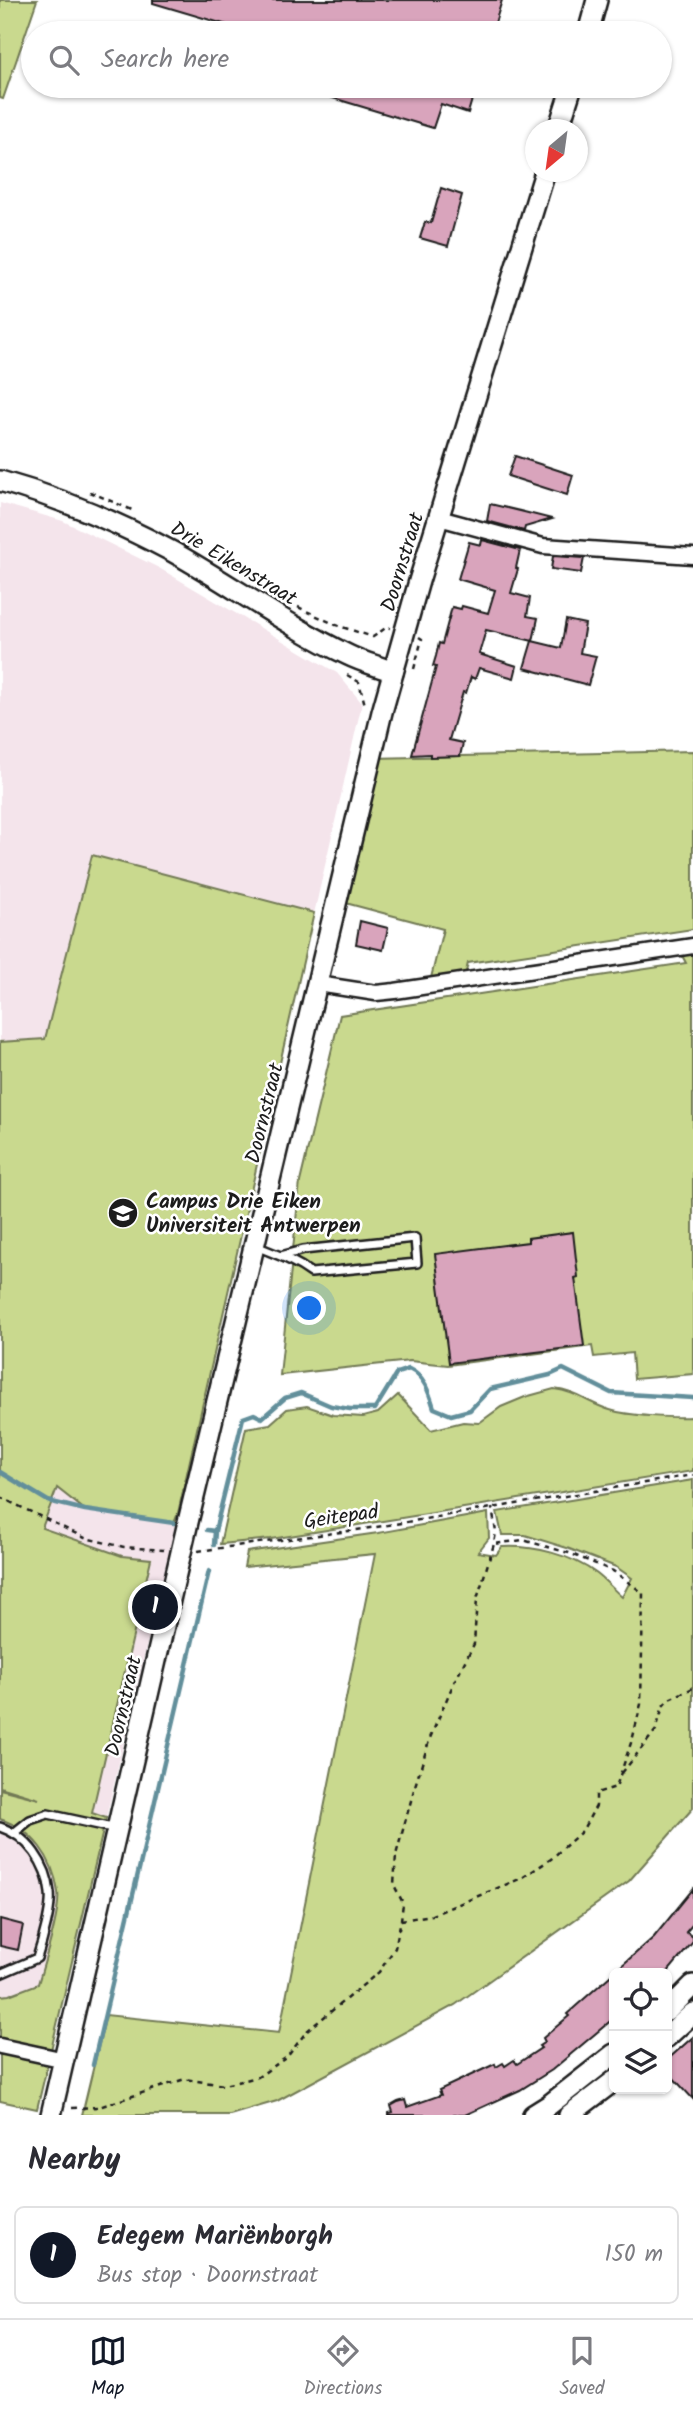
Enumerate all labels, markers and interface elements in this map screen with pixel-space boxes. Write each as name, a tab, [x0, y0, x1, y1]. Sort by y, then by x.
search box	[21, 21, 672, 98]
text: Search here	[101, 39, 229, 81]
icon: search	[45, 41, 83, 79]
north arrow	[525, 119, 588, 182]
street label: Doornstraat	[373, 508, 434, 616]
street label: Drie Eikenstraat	[163, 513, 304, 616]
street label: Doornstraat	[237, 1059, 294, 1167]
place label: Campus Drie Eiken Universiteit Antwerpen	[146, 1186, 361, 1243]
school or university icon: Campus Drie Eiken Universiteit Antwerpen	[106, 1196, 140, 1230]
your location	[292, 1291, 326, 1325]
street label: Geitepad	[302, 1496, 381, 1539]
pin: 1	[132, 1581, 178, 1633]
street label: Doornstraat	[97, 1652, 152, 1760]
map controls	[609, 1968, 672, 2094]
button: locate	[609, 1968, 672, 2031]
button: layers	[609, 2031, 672, 2094]
text: Nearby	[28, 2137, 120, 2185]
text: Edegem Mariënborgh	[97, 2216, 333, 2258]
text: 1	[50, 2237, 56, 2273]
text: 150 m	[604, 2237, 663, 2273]
text: Bus stop · Doornstraat	[97, 2258, 318, 2294]
tab: Map	[89, 2332, 127, 2404]
tab: Directions	[304, 2332, 382, 2404]
tab: Saved	[559, 2332, 604, 2404]

